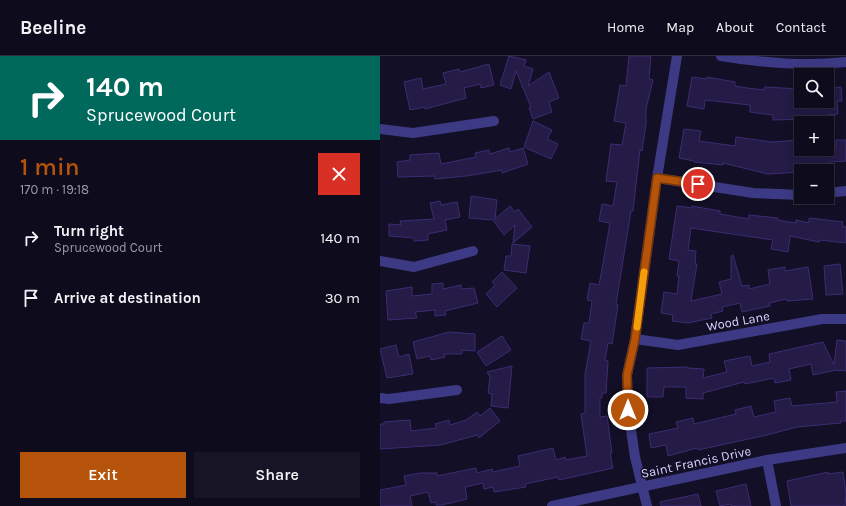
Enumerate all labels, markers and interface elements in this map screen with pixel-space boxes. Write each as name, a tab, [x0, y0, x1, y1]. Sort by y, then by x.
text: Beeline	[20, 17, 86, 39]
text: Home	[607, 19, 644, 36]
text: Map	[666, 19, 694, 36]
text: About	[716, 19, 754, 36]
text: Contact	[776, 19, 826, 36]
map controls	[794, 68, 834, 204]
button: search	[794, 68, 834, 108]
text: 140 m	[86, 70, 164, 103]
icon: right	[20, 72, 72, 124]
text: Sprucewood Court	[86, 104, 236, 126]
button: +	[794, 116, 834, 156]
text: 1 min	[20, 153, 80, 181]
button: close	[318, 153, 360, 195]
button: −	[794, 164, 834, 204]
pin	[681, 167, 715, 201]
icon: arrive	[687, 173, 709, 195]
text: 170 m · 19:18	[20, 182, 89, 197]
text: Turn right	[54, 222, 124, 240]
icon: right	[20, 227, 42, 249]
text: 140 m	[320, 229, 360, 247]
text: Sprucewood Court	[54, 240, 162, 255]
icon: arrive	[20, 287, 42, 309]
text: Arrive at destination	[54, 289, 201, 307]
text: 30 m	[325, 289, 360, 307]
street label: Wood Lane	[705, 308, 771, 334]
position arrow	[607, 389, 649, 431]
street label: Saint Francis Drive	[640, 443, 753, 481]
button: Exit	[20, 452, 186, 498]
button: Share	[194, 452, 360, 498]

